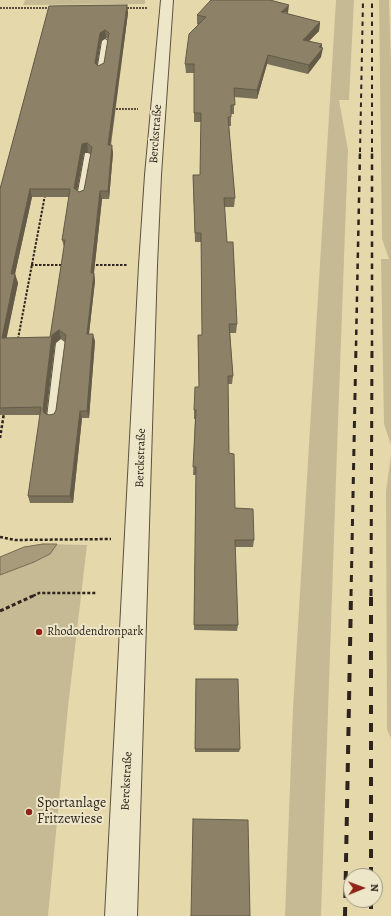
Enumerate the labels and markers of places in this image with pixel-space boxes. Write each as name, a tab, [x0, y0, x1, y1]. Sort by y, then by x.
place label: Rhododendronpark	[47, 625, 143, 639]
marker: Rhododendronpark	[34, 627, 44, 637]
place label: Sportanlage Fritzewiese	[37, 796, 106, 828]
marker: Sportanlage Fritzewiese	[24, 807, 34, 817]

